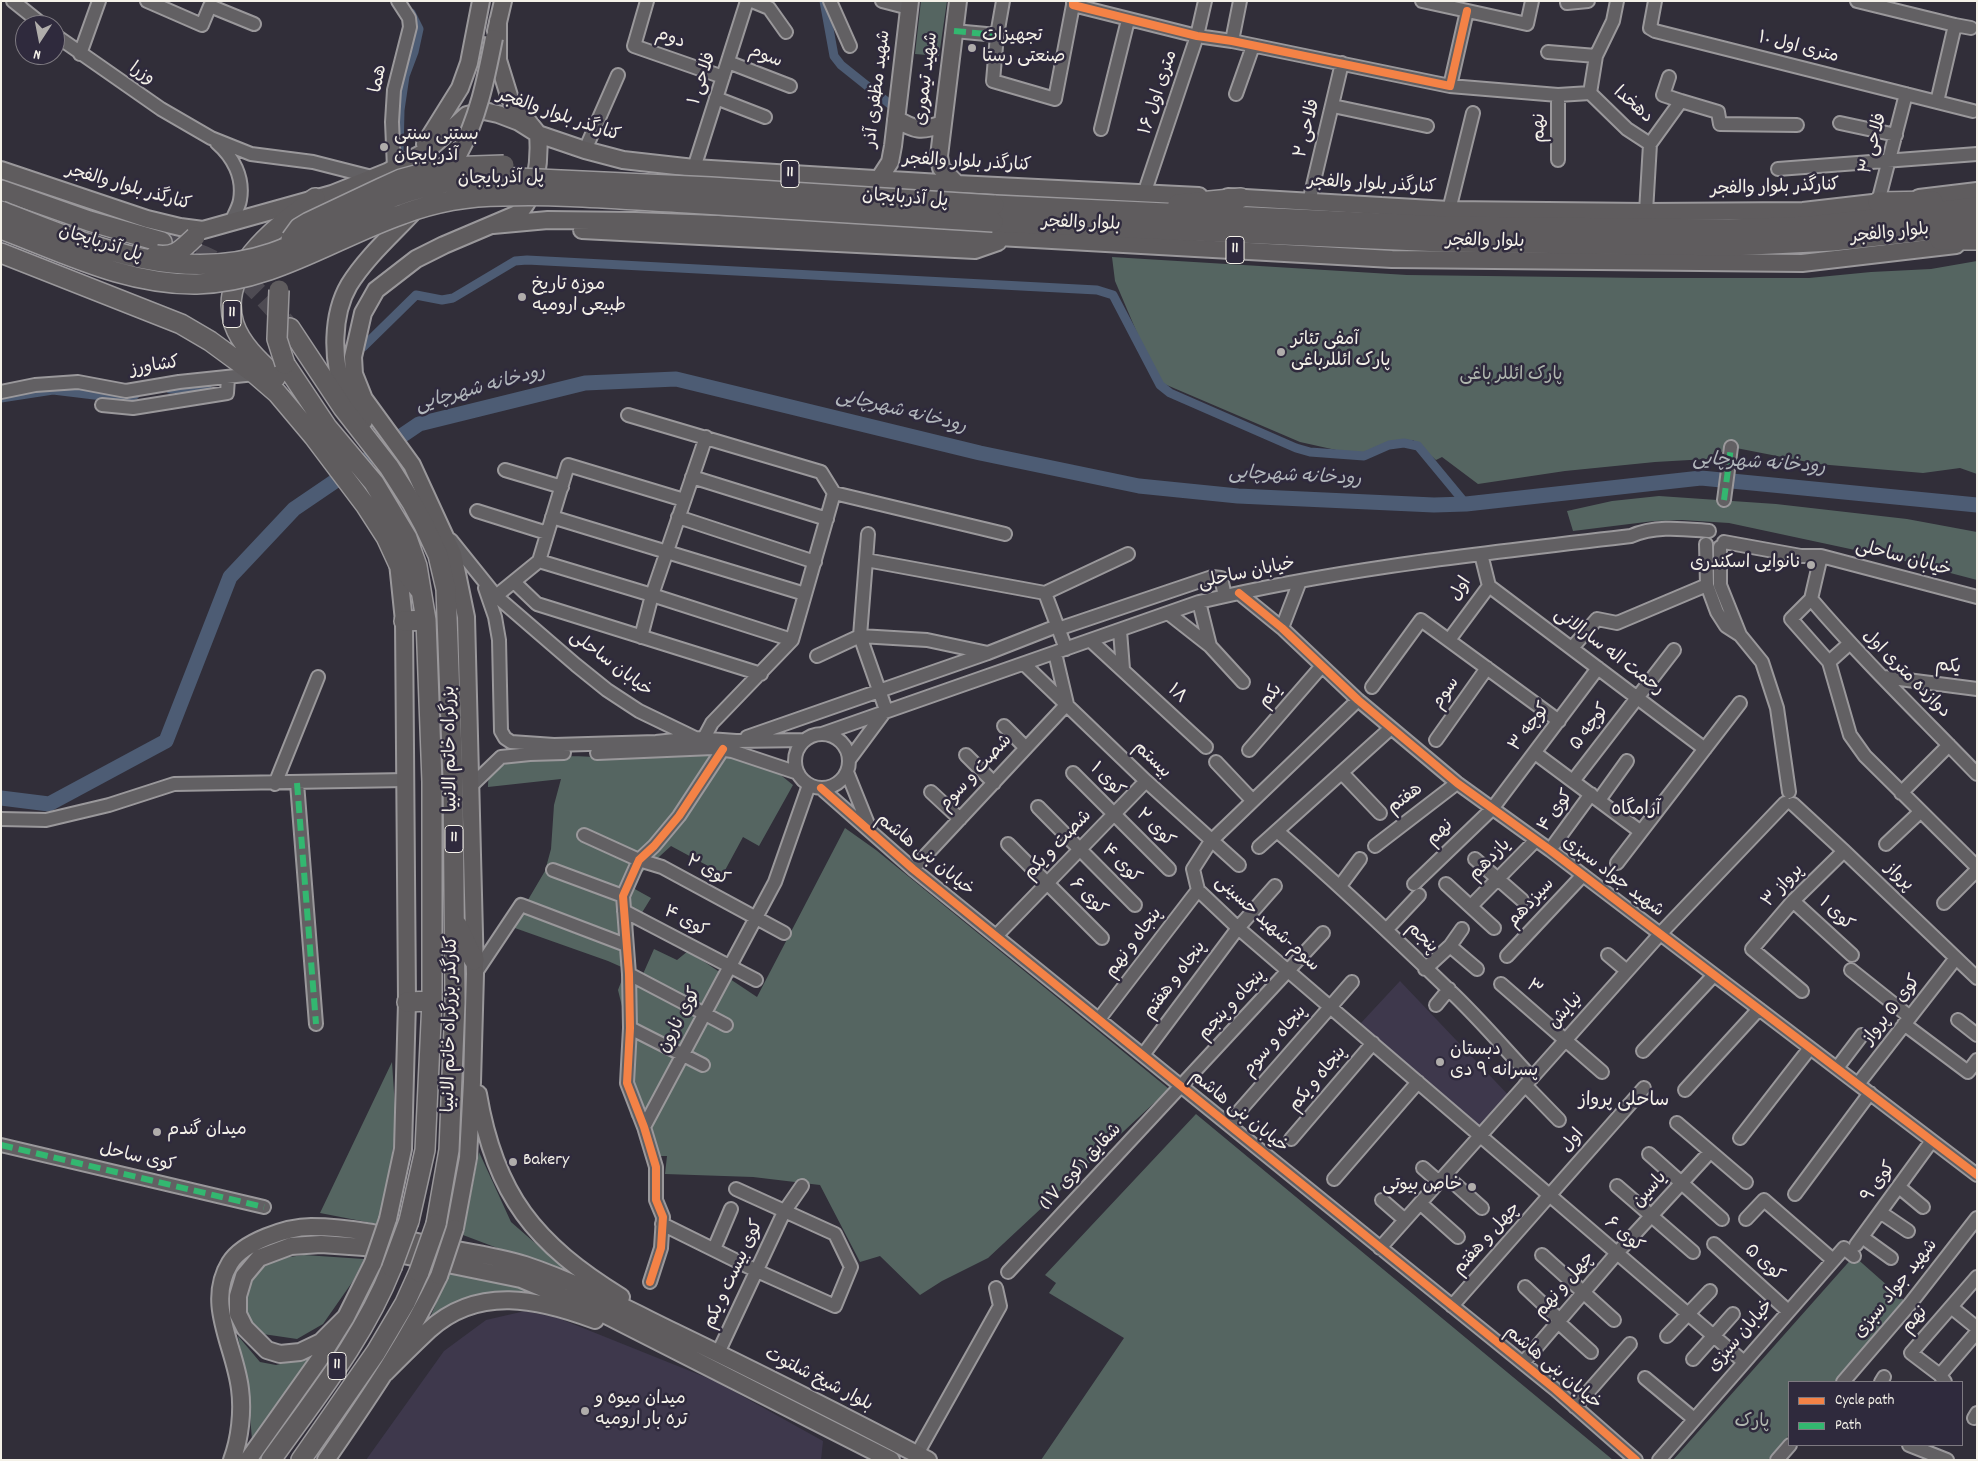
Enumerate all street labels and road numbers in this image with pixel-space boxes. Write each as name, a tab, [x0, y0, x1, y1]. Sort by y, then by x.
street label: دوم	[653, 25, 687, 55]
street label: شهید مظفری آذر	[861, 29, 897, 149]
street label: ۱۰ متری اول	[1755, 29, 1841, 69]
street label: شهید تیموری	[912, 31, 944, 127]
street label: سوم	[745, 42, 785, 74]
street label: ۱۶ متری اول	[1136, 48, 1184, 138]
street label: فلاحی ۱	[685, 50, 723, 108]
street label: وزرا	[124, 59, 158, 91]
street label: هما	[367, 63, 393, 95]
street label: دهخدا	[1608, 83, 1656, 129]
street label: کنارگذر بلوار والفجر	[493, 86, 623, 148]
street label: فلاحی ۲	[1291, 97, 1327, 161]
street label: فلاحی ۳	[1857, 111, 1893, 177]
street label: نهم	[1530, 113, 1552, 143]
street label: کنارگذر بلوار والفجر	[902, 150, 1032, 178]
road number: 11	[781, 160, 799, 188]
street label: کنارگذر بلوار والفجر	[63, 161, 193, 217]
street label: پل آذربایجان	[458, 168, 544, 192]
street label: کنارگذر بلوار والفجر	[1307, 172, 1437, 200]
street label: کنارگذر بلوار والفجر	[1710, 176, 1840, 202]
street label: پل آذربایجان	[861, 186, 949, 214]
street label: بلوار والفجر	[1041, 213, 1121, 237]
street label: بلوار والفجر	[1850, 220, 1930, 250]
street label: پل آذربایجان	[55, 222, 145, 268]
street label: بلوار والفجر	[1445, 232, 1525, 254]
road number: 11	[1226, 236, 1244, 264]
road number: 11	[223, 300, 241, 328]
street label: کشاورز	[129, 353, 181, 383]
street label: خیابان ساحلی	[1853, 537, 1953, 583]
street label: خیابان ساحلی	[1197, 554, 1297, 596]
street label: اول	[1446, 574, 1478, 606]
street label: رحمت اله سارالانی	[1549, 605, 1667, 701]
street label: دوازده متری اول	[1856, 626, 1954, 724]
street label: خیابان ساحلی	[564, 627, 656, 703]
street label: یکم	[1934, 656, 1962, 680]
street label: سوم	[1428, 674, 1466, 714]
street label: یکم	[1255, 680, 1289, 714]
street label: ۱۸	[1162, 681, 1190, 709]
street label: بزرگراه خاتم الانبیا	[440, 685, 464, 813]
street label: کوچه ۳	[1506, 699, 1556, 757]
street label: کوچه ۵	[1566, 700, 1616, 756]
street label: شصت و سوم	[936, 731, 1018, 817]
street label: بیستم	[1127, 738, 1175, 784]
street label: کوی ۱	[1084, 759, 1128, 803]
street label: هفتم	[1384, 780, 1428, 820]
street label: کوی ۴	[1534, 787, 1580, 837]
street label: کوی ۲	[1130, 805, 1178, 853]
street label: شصت و یکم	[1020, 807, 1098, 885]
street label: خیابان بنی هاشم	[871, 810, 977, 902]
street label: نهم	[1423, 816, 1459, 852]
road number: 11	[445, 826, 463, 852]
street label: شهید جواد سبزی	[1557, 833, 1667, 923]
street label: یازدهم	[1465, 835, 1517, 887]
street label: کوی ۴	[1096, 841, 1144, 889]
street label: کوی ۲	[682, 852, 732, 892]
street label: پرواز	[1879, 859, 1917, 897]
street label: پرواز ۳	[1759, 861, 1809, 913]
street label: سوم-شهید حسینی	[1209, 872, 1323, 978]
street label: کوی ۶	[1064, 875, 1110, 921]
street label: سیزدهم	[1504, 875, 1560, 933]
street label: کوی ۱	[1813, 893, 1857, 937]
street label: کوی ۴	[659, 902, 711, 944]
street label: پنجاه و نهم	[1102, 905, 1168, 983]
street label: پنجم	[1401, 919, 1441, 959]
street label: کنارگذر بزرگراه خاتم الانبیا	[440, 935, 464, 1113]
street label: پنجاه و هفتم	[1140, 938, 1212, 1024]
street label: پنجاه و پنجم	[1195, 966, 1271, 1046]
street label: کوی ۵ پرواز	[1859, 972, 1927, 1050]
street label: ۳	[1520, 976, 1546, 1002]
street label: کوی نارون	[655, 984, 707, 1058]
street label: نیایش	[1545, 989, 1589, 1035]
street label: پنجاه و سوم	[1239, 1002, 1313, 1082]
street label: پنجاه و یکم	[1286, 1043, 1352, 1117]
street label: خیابان بنی هاشم	[1185, 1067, 1291, 1159]
street label: شقایق (کوی ۱۷)	[1036, 1120, 1128, 1216]
street label: اول	[1558, 1126, 1590, 1158]
street label: کوی ساحل	[97, 1140, 177, 1178]
street label: کوی ۹	[1858, 1158, 1902, 1208]
street label: یاسین	[1629, 1168, 1673, 1214]
street label: چهل و هفتم	[1450, 1199, 1526, 1281]
street label: کوی ۶	[1599, 1213, 1647, 1259]
street label: کوی بیست و یکم	[700, 1217, 770, 1333]
street label: شهید جواد سبزی	[1850, 1236, 1944, 1344]
street label: کوی ۵	[1739, 1241, 1787, 1287]
street label: چهل و نهم	[1531, 1248, 1601, 1324]
street label: خیابان سبزی	[1705, 1296, 1779, 1378]
street label: نهم	[1898, 1303, 1934, 1339]
street label: خیابان بنی هاشم	[1499, 1322, 1605, 1416]
street label: بلوار شیخ شلتوت	[760, 1344, 876, 1418]
road number: 11	[328, 1352, 346, 1380]

